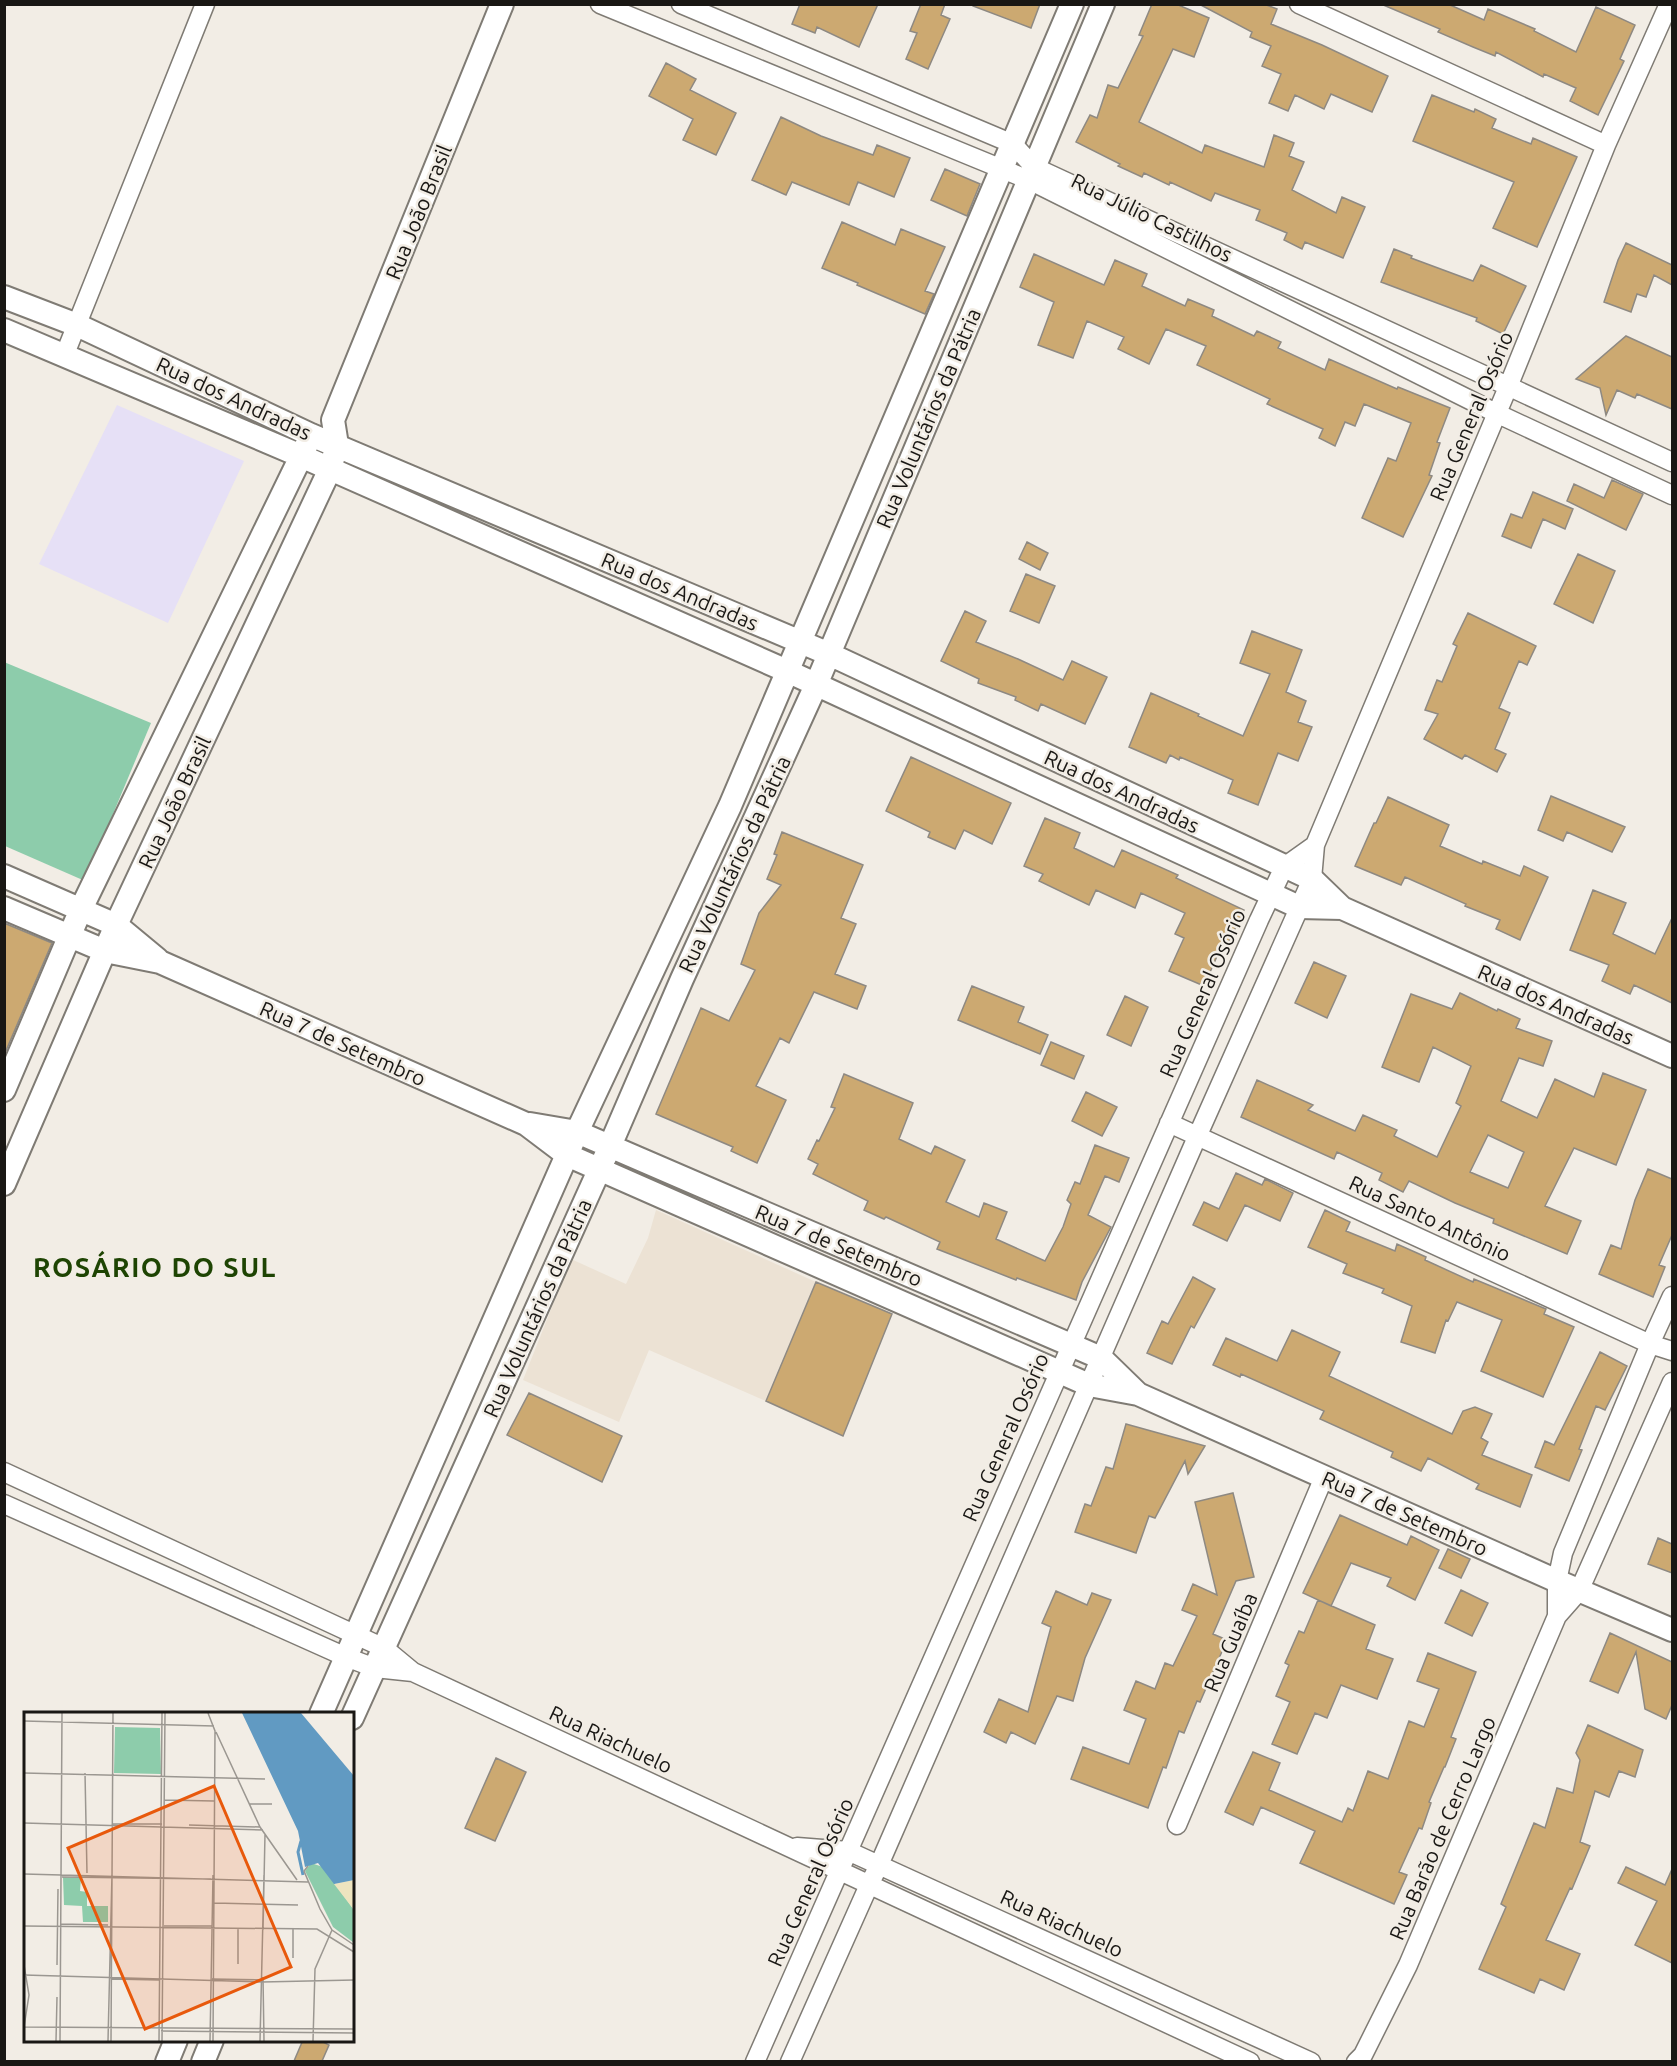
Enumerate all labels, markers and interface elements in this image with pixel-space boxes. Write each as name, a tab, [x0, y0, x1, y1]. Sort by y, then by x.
street label: Rua João Brasil	[380, 141, 456, 283]
street label: Rua Júlio Castilhos	[1068, 168, 1236, 266]
street label: Rua Voluntários da Pátria	[871, 304, 985, 532]
street label: Rua General Osório	[1424, 328, 1518, 504]
street label: Rua dos Andradas	[153, 352, 315, 444]
street label: Rua dos Andradas	[598, 547, 762, 635]
street label: Rua João Brasil	[133, 732, 215, 872]
street label: Rua dos Andradas	[1041, 745, 1203, 837]
street label: Rua Voluntários da Pátria	[673, 752, 795, 976]
street label: Rua General Osório	[1154, 905, 1250, 1081]
street label: Rua dos Andradas	[1474, 959, 1638, 1049]
street label: Rua 7 de Setembro	[256, 996, 430, 1090]
street label: Rua Santo Antônio	[1345, 1170, 1515, 1266]
street label: Rua Voluntários da Pátria	[478, 1195, 596, 1421]
street label: Rua 7 de Setembro	[752, 1199, 926, 1291]
district label: ROSÁRIO DO SUL	[33, 1250, 277, 1282]
street label: Rua General Osório	[957, 1349, 1053, 1525]
street label: Rua 7 de Setembro	[1318, 1466, 1492, 1560]
street label: Rua Guaíba	[1198, 1589, 1262, 1695]
street label: Rua Riachuelo	[546, 1700, 676, 1778]
inset map	[24, 1712, 354, 2042]
street label: Rua Barão de Cerro Largo	[1384, 1713, 1500, 1943]
street label: Rua General Osório	[762, 1794, 858, 1970]
street label: Rua Riachuelo	[997, 1884, 1127, 1962]

